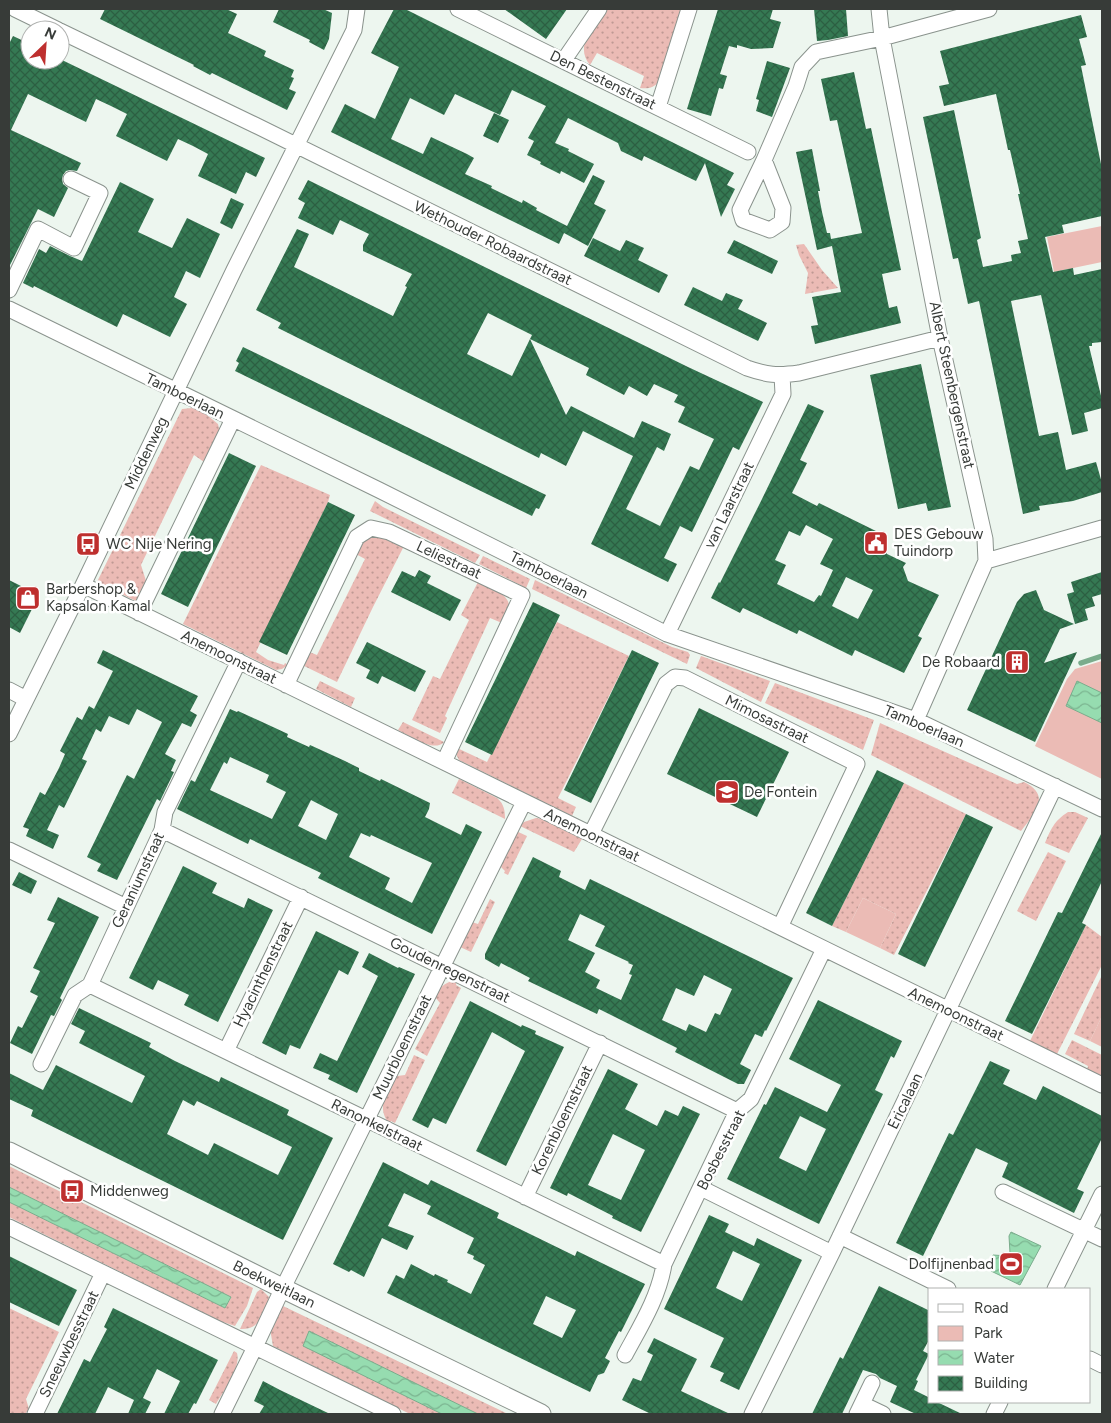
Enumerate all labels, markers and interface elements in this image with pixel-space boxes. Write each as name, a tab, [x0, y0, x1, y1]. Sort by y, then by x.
north arrow	[20, 20, 70, 70]
text: N	[42, 24, 59, 44]
street label: Den Bestenstraat	[547, 47, 659, 114]
street label: Wethouder Robaardstraat	[411, 197, 575, 289]
street label: Albert Steenbergenstraat	[925, 300, 979, 471]
street label: Tamboerlaan	[143, 369, 227, 423]
street label: Middenweg	[121, 414, 171, 492]
street label: van Laarstraat	[700, 458, 758, 551]
place label: DES Gebouw Tuindorp	[894, 525, 984, 560]
public building icon: DES Gebouw Tuindorp	[863, 530, 889, 556]
bus stop icon: WC Nije Nering	[75, 531, 101, 557]
place label: WC Nije Nering	[106, 535, 211, 553]
street label: Leliestraat	[414, 537, 485, 583]
street label: Tamboerlaan	[507, 548, 591, 602]
place label: Barbershop & Kapsalon Kamal	[46, 580, 151, 615]
shop icon: Barbershop & Kapsalon Kamal	[15, 585, 41, 611]
street label: Anemoonstraat	[178, 626, 280, 688]
building icon: De Robaard	[1004, 649, 1030, 675]
place label: De Robaard	[922, 653, 1000, 671]
street label: Mimosastraat	[722, 691, 812, 747]
street label: Tamboerlaan	[881, 701, 967, 751]
school or university icon: De Fontein	[714, 779, 740, 805]
place label: De Fontein	[744, 783, 817, 801]
street label: Anemoonstraat	[541, 804, 643, 866]
street label: Geraniumstraat	[108, 829, 168, 931]
street label: Hyacinthenstraat	[230, 918, 297, 1030]
street label: Goudenregenstraat	[387, 933, 513, 1007]
street label: Anemoonstraat	[905, 983, 1007, 1045]
street label: Muurbloemstraat	[369, 991, 435, 1103]
street label: Korenbloemstraat	[528, 1062, 596, 1178]
street label: Ericalaan	[884, 1070, 926, 1132]
street label: Ranonkelstraat	[328, 1095, 426, 1155]
street label: Bosbesstraat	[693, 1107, 749, 1193]
bus stop icon: Middenweg	[59, 1178, 85, 1204]
place label: Middenweg	[90, 1182, 169, 1200]
sports icon: Dolfijnenbad	[998, 1251, 1024, 1277]
place label: Dolfijnenbad	[908, 1255, 994, 1273]
street label: Boekweitlaan	[230, 1256, 318, 1312]
street label: Sneeuwbesstraat	[35, 1287, 103, 1400]
legend	[928, 1288, 1091, 1403]
text: Road	[974, 1299, 1009, 1317]
text: Park	[974, 1324, 1003, 1342]
text: Water	[974, 1349, 1014, 1367]
text: Building	[974, 1374, 1028, 1392]

